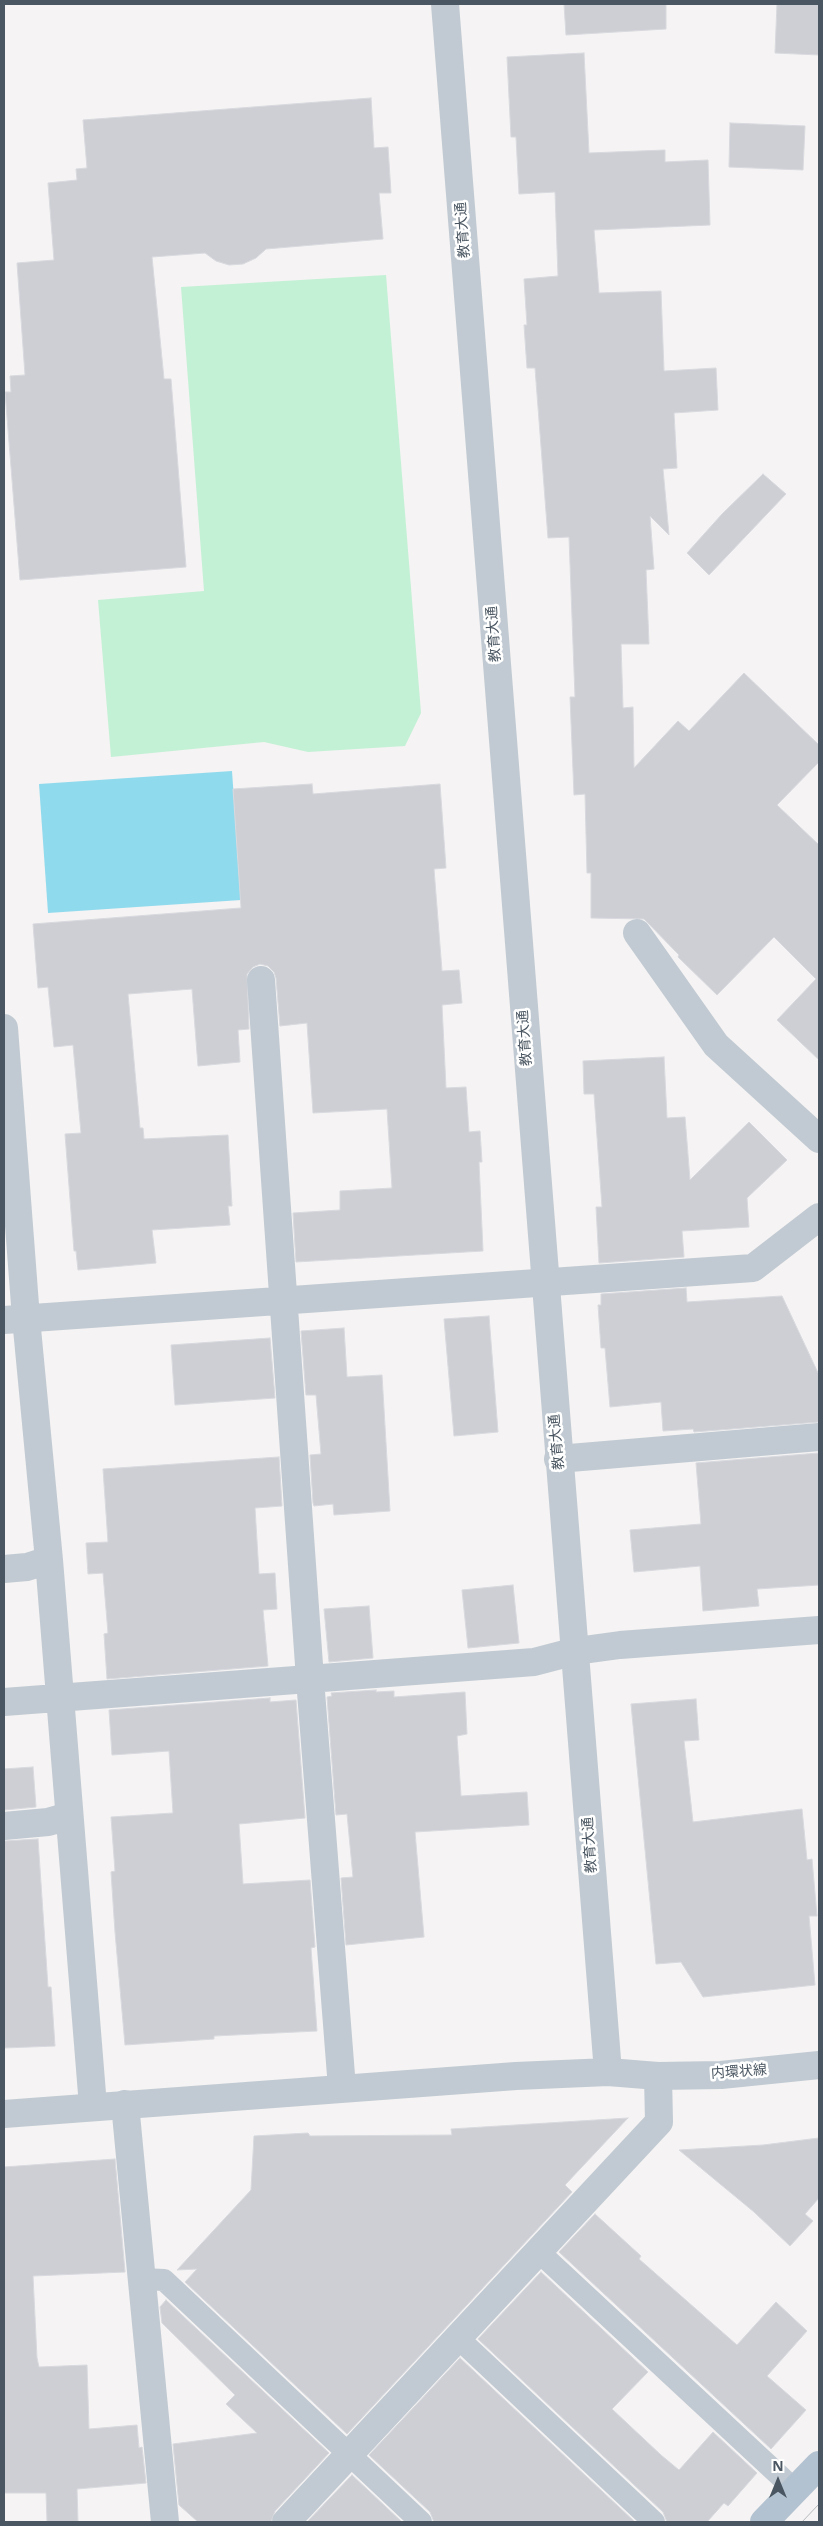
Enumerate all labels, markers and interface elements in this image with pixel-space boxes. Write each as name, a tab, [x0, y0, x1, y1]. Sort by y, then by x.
street label: 教育大通	[453, 201, 473, 259]
street label: 教育大通	[484, 605, 504, 663]
street label: 教育大通	[515, 1009, 535, 1067]
street label: 教育大通	[546, 1413, 568, 1471]
street label: 教育大通	[580, 1816, 600, 1874]
street label: 内環状線	[710, 2062, 768, 2082]
north arrow	[753, 2456, 803, 2506]
text: N	[772, 2456, 784, 2475]

